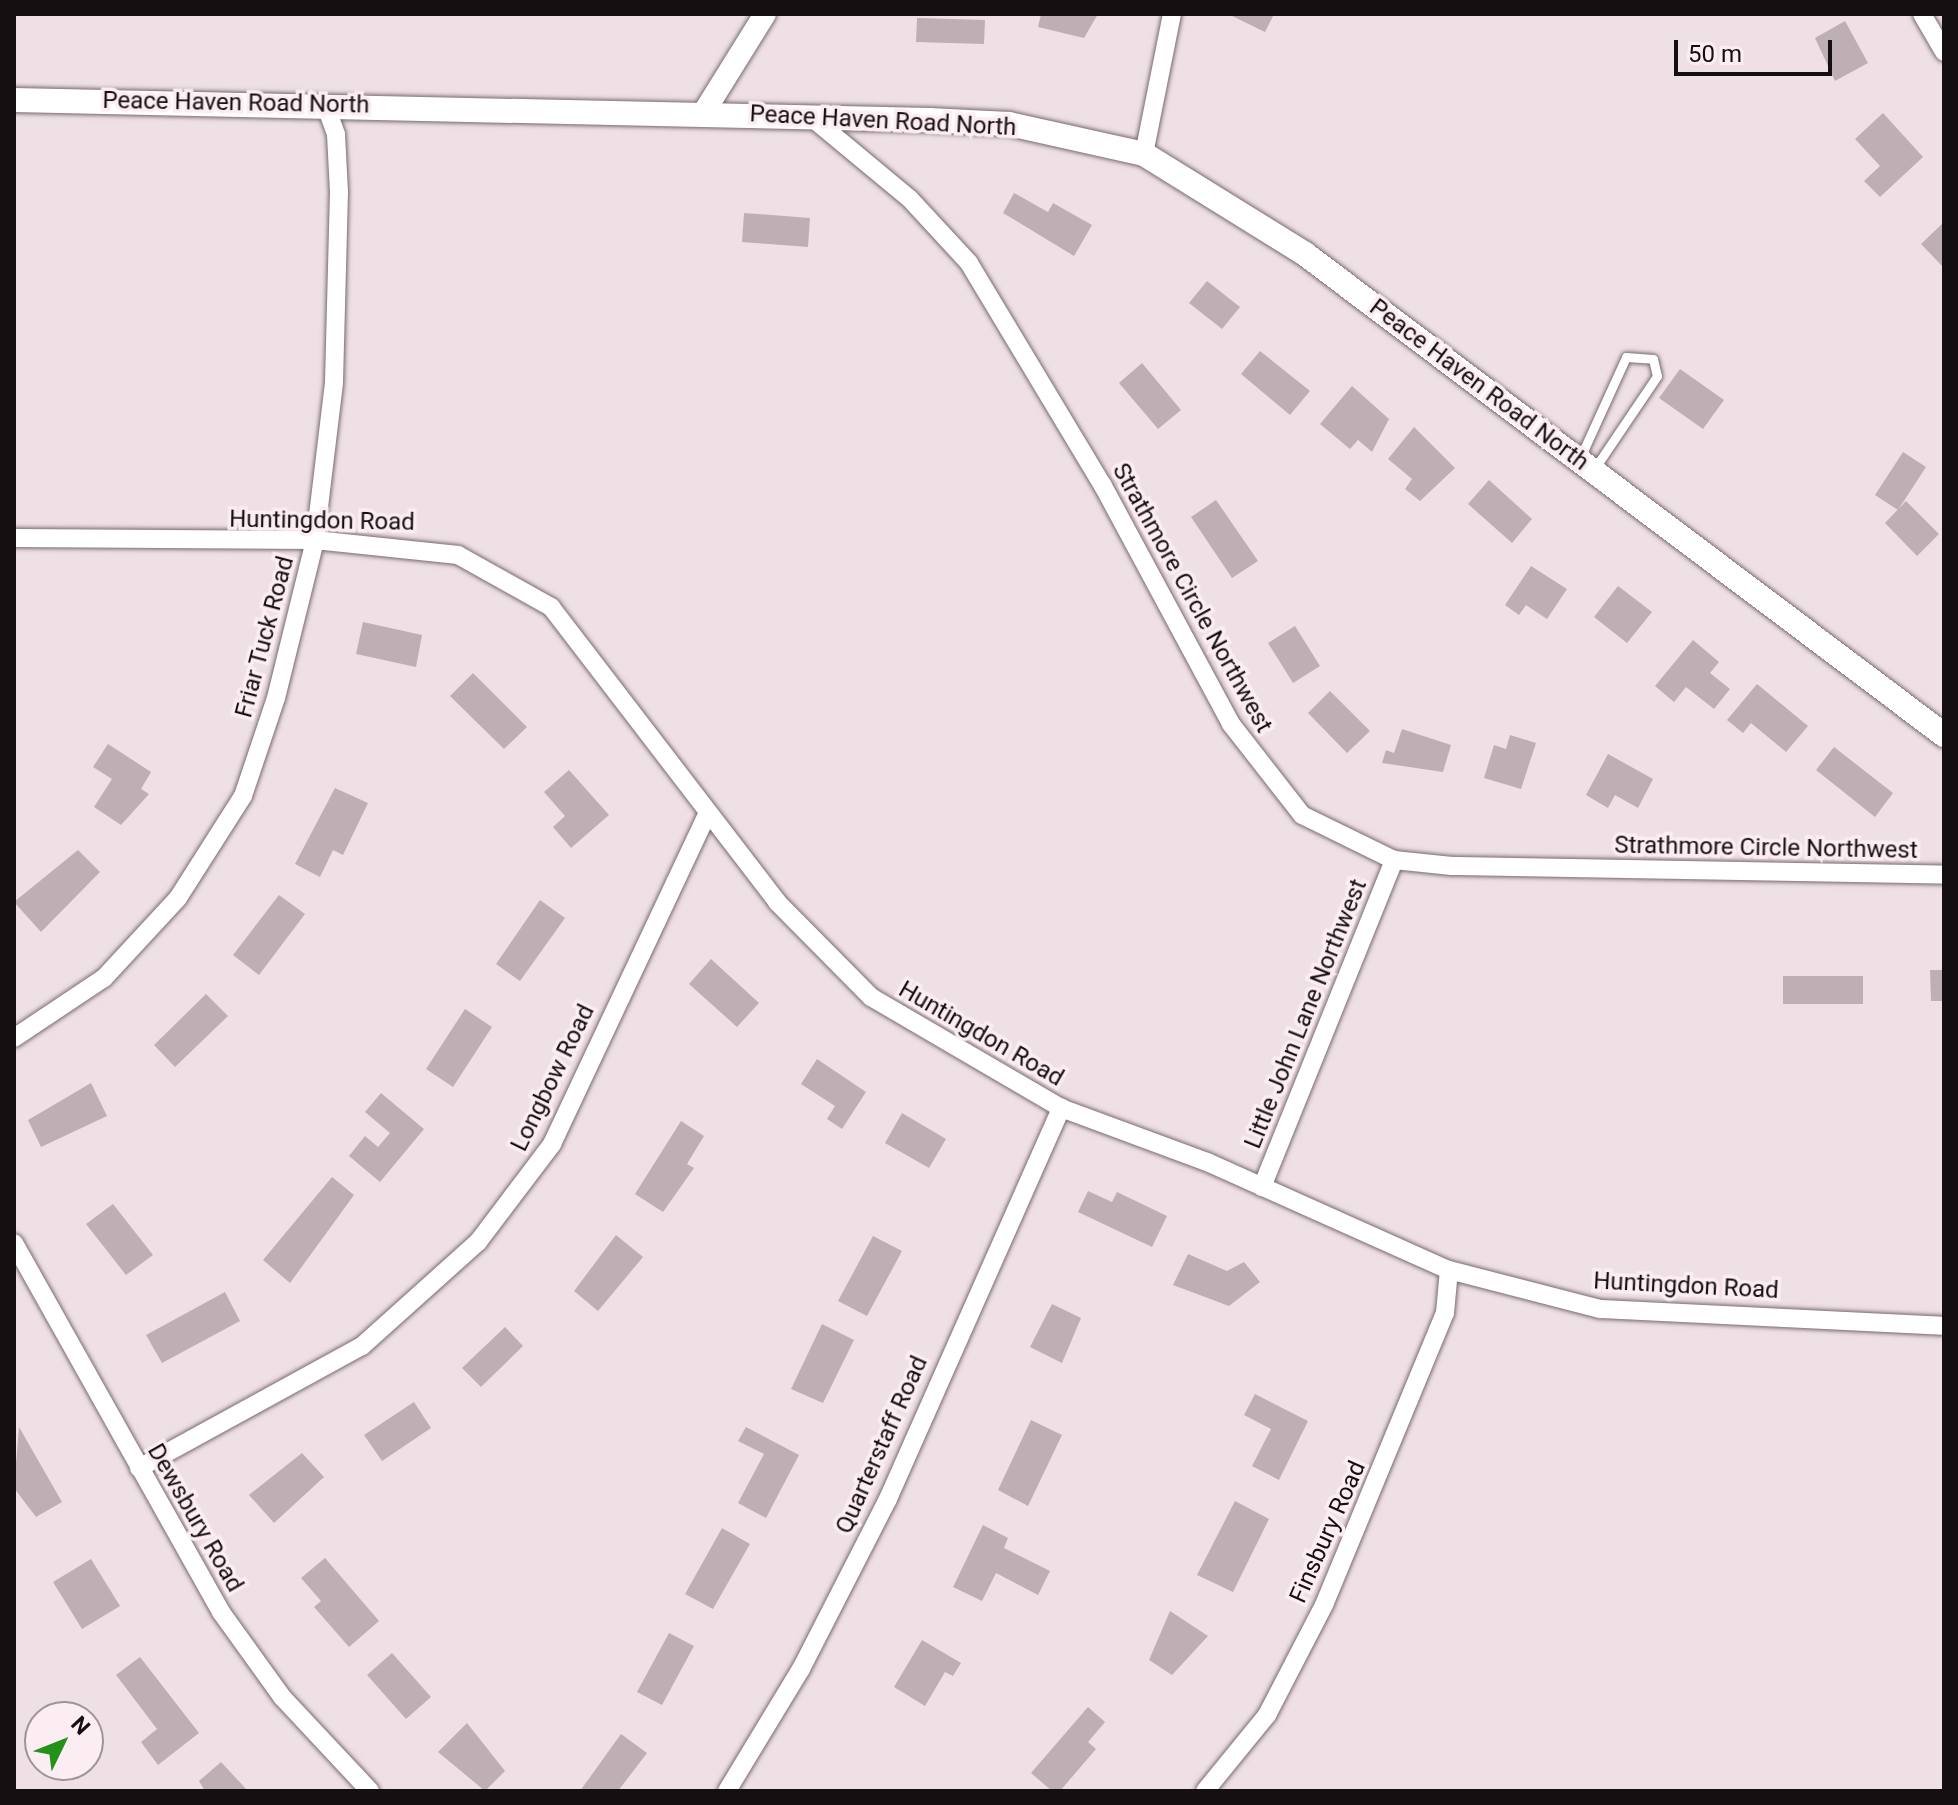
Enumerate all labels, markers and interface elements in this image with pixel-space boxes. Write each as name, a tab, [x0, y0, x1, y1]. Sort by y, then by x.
scale bar	[1678, 24, 1836, 74]
text: 50 m	[1688, 40, 1742, 68]
street label: Peace Haven Road North	[102, 86, 370, 120]
street label: Peace Haven Road North	[749, 100, 1017, 142]
street label: Peace Haven Road North	[1364, 293, 1594, 477]
street label: Strathmore Circle Northwest	[1106, 458, 1278, 738]
street label: Huntingdon Road	[229, 505, 415, 537]
street label: Friar Tuck Road	[230, 553, 300, 721]
street label: Strathmore Circle Northwest	[1614, 831, 1918, 865]
street label: Little John Lane Northwest	[1239, 875, 1373, 1153]
street label: Huntingdon Road	[893, 975, 1069, 1093]
street label: Longbow Road	[505, 1000, 601, 1156]
street label: Huntingdon Road	[1593, 1267, 1779, 1305]
street label: Quarterstaff Road	[830, 1352, 934, 1538]
street label: Dewsbury Road	[141, 1439, 249, 1597]
street label: Finsbury Road	[1284, 1457, 1372, 1607]
north arrow	[24, 1701, 104, 1781]
text: N	[66, 1711, 95, 1740]

